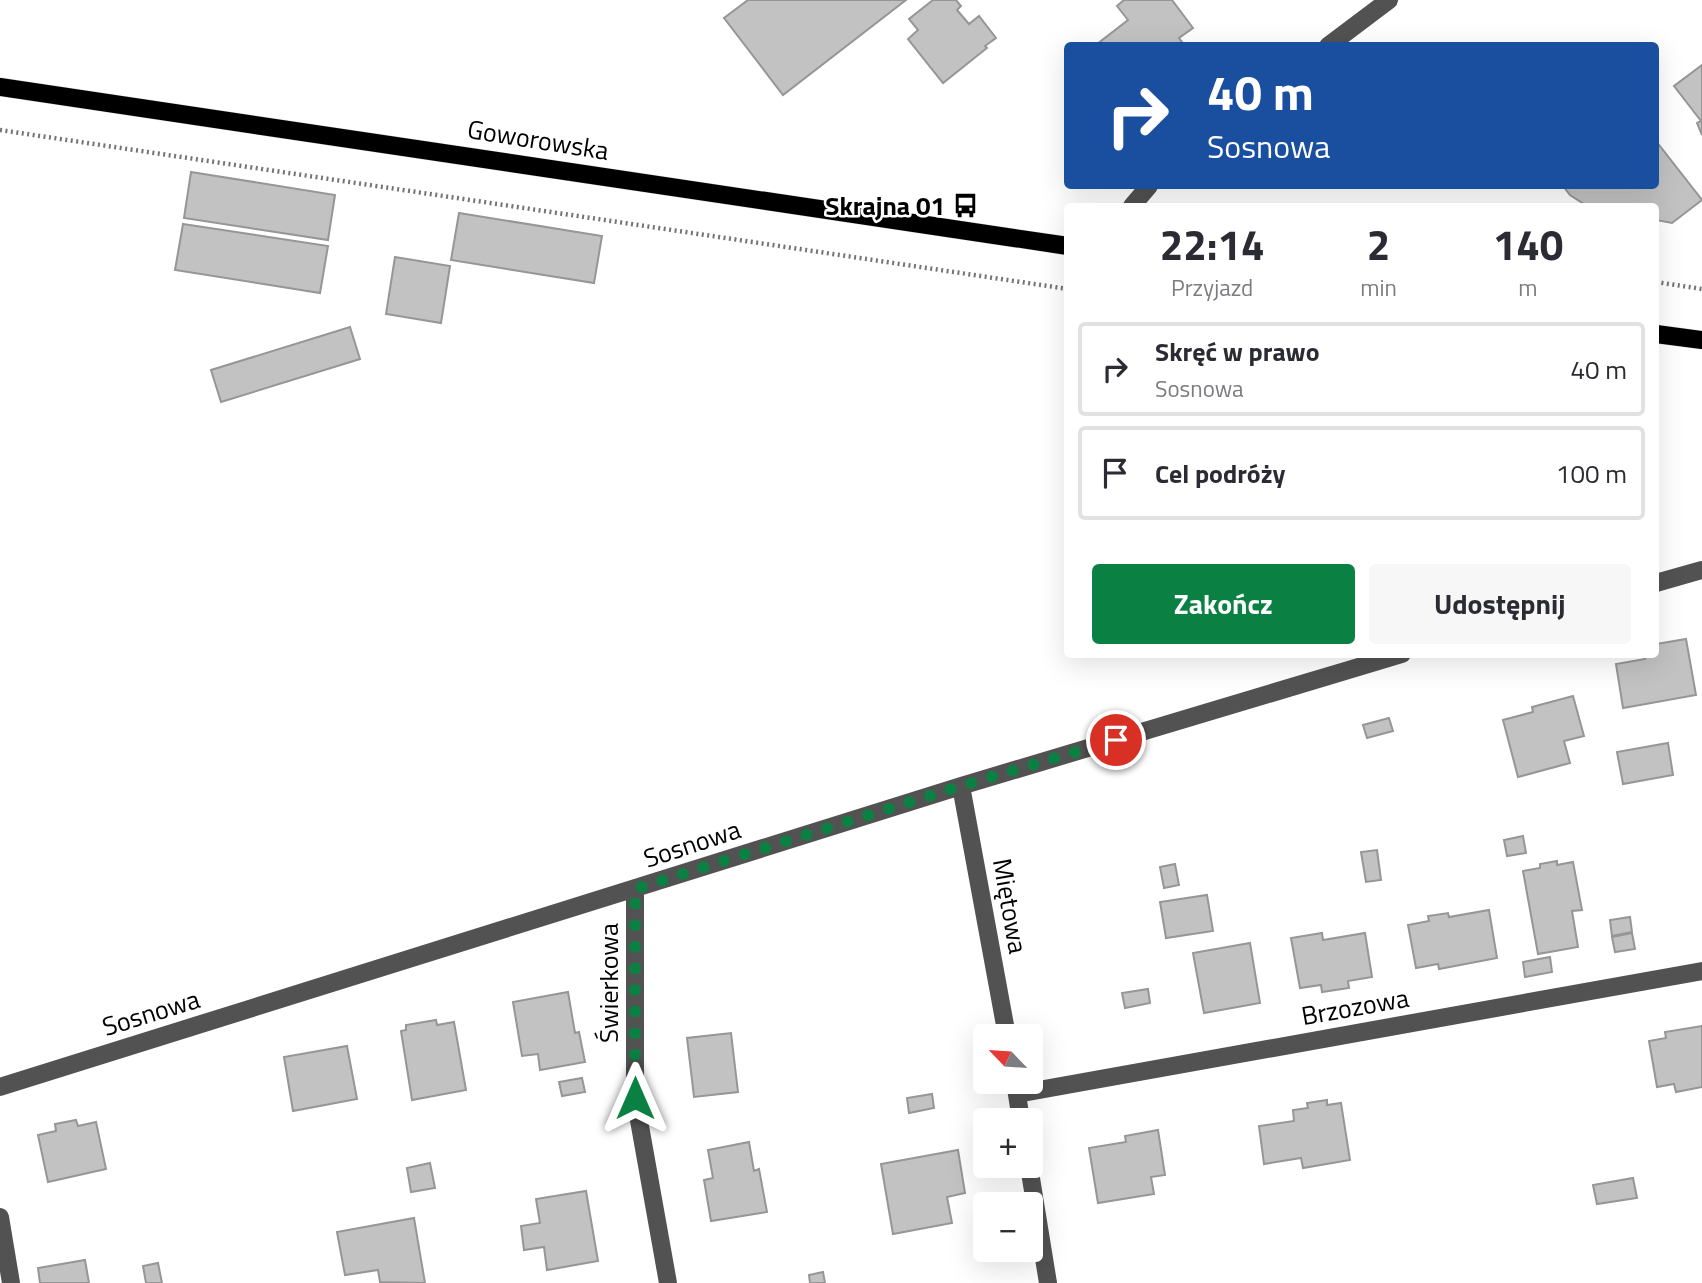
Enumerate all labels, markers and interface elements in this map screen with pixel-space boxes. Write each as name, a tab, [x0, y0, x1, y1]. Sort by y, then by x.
text: 40 m	[1207, 54, 1314, 129]
icon: right	[1092, 70, 1183, 161]
street label: Goworowska	[465, 109, 612, 170]
text: Sosnowa	[1207, 122, 1330, 170]
place label: Skrajna 01	[825, 186, 945, 225]
bus stop icon: Skrajna 01	[951, 192, 979, 220]
text: 22:14	[1160, 212, 1265, 276]
text: 2	[1367, 212, 1390, 276]
text: 140	[1493, 212, 1563, 276]
text: Przyjazd	[1171, 270, 1253, 305]
text: min	[1360, 270, 1397, 305]
text: m	[1518, 270, 1538, 305]
text: Skręć w prawo	[1155, 332, 1320, 371]
icon: right	[1096, 350, 1134, 388]
text: 40 m	[1570, 350, 1627, 389]
text: Sosnowa	[1155, 371, 1244, 406]
icon: arrive	[1096, 454, 1134, 492]
text: Cel podróży	[1155, 454, 1285, 493]
text: 100 m	[1556, 454, 1627, 493]
button: Zakończ	[1092, 564, 1355, 644]
button: Udostępnij	[1369, 564, 1631, 644]
pin	[1086, 710, 1146, 770]
icon: arrive	[1097, 721, 1135, 759]
street label: Sosnowa	[638, 809, 746, 878]
street label: Miętowa	[983, 855, 1038, 957]
street label: Świerkowa	[589, 923, 628, 1043]
street label: Brzozowa	[1298, 978, 1412, 1035]
street label: Sosnowa	[97, 979, 204, 1046]
north arrow	[973, 1024, 1043, 1094]
map controls	[973, 1024, 1043, 1262]
position arrow	[598, 1061, 672, 1135]
button: +	[973, 1108, 1043, 1178]
button: −	[973, 1192, 1043, 1262]

